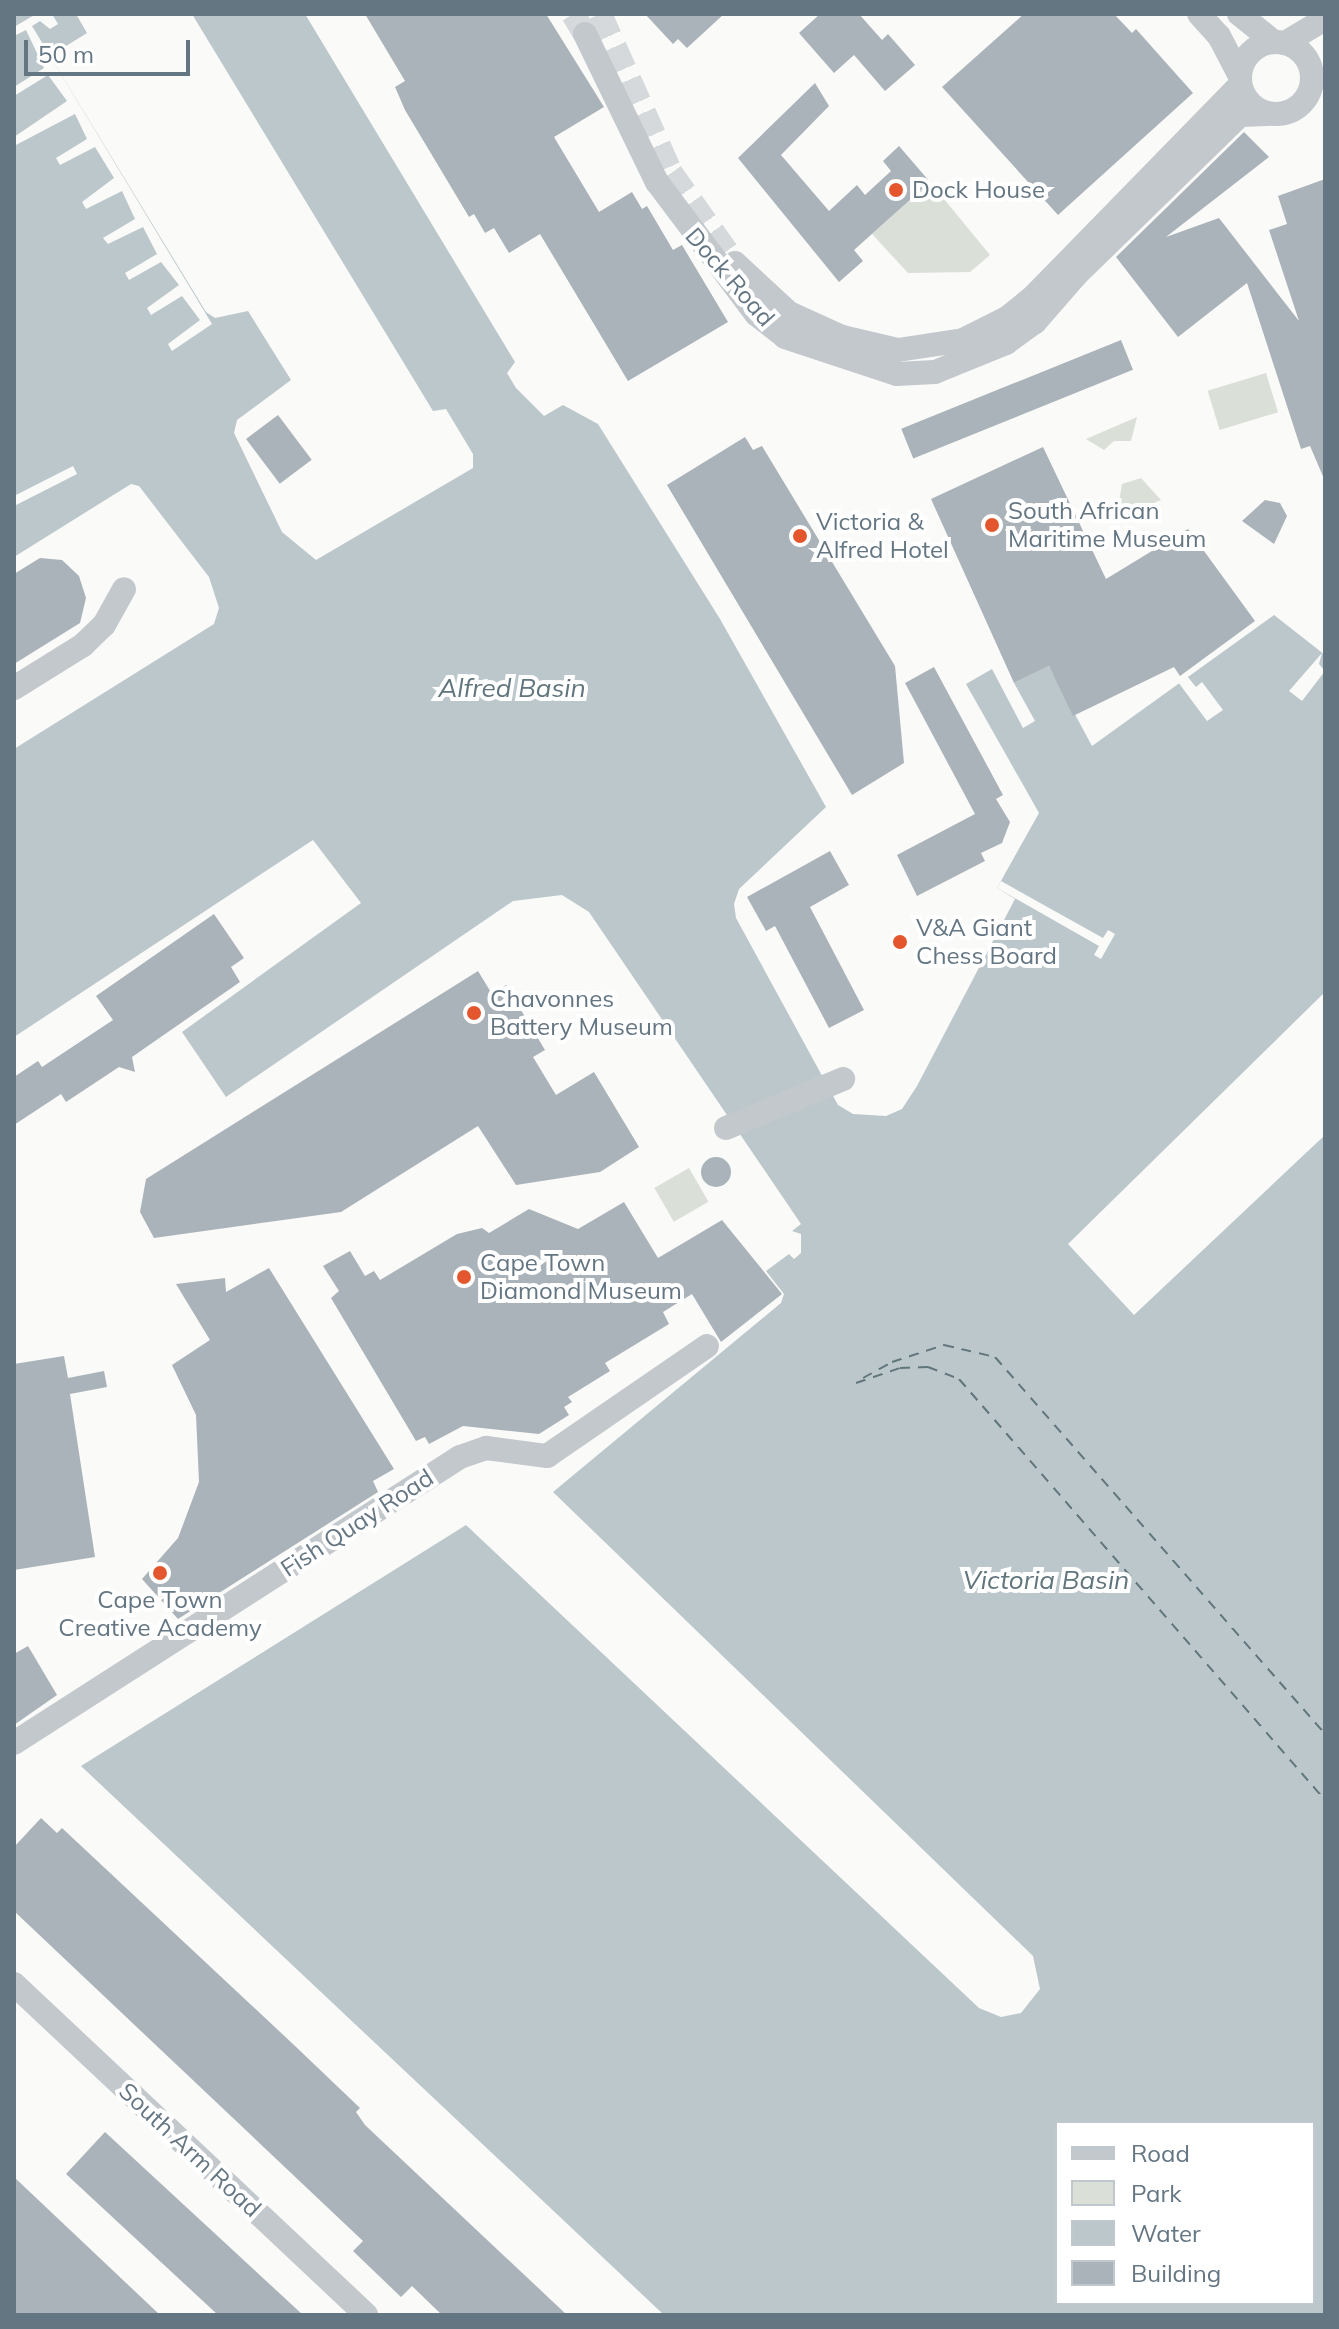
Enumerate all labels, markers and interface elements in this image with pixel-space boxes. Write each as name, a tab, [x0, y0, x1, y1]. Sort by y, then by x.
scale bar	[28, 24, 194, 74]
text: 50 m	[38, 39, 94, 69]
place label: Dock House	[912, 176, 1045, 204]
marker: Dock House	[887, 181, 905, 199]
street label: Dock Road	[679, 222, 781, 332]
place label: South African Maritime Museum	[1008, 497, 1206, 553]
place label: Victoria & Alfred Hotel	[816, 508, 949, 564]
marker: South African Maritime Museum	[983, 516, 1001, 534]
marker: Victoria & Alfred Hotel	[791, 527, 809, 545]
water label: Alfred Basin	[438, 672, 586, 704]
place label: V&A Giant Chess Board	[916, 914, 1057, 970]
marker: V&A Giant Chess Board	[891, 933, 909, 951]
place label: Chavonnes Battery Museum	[490, 985, 673, 1041]
marker: Chavonnes Battery Museum	[465, 1004, 483, 1022]
place label: Cape Town Diamond Museum	[480, 1249, 682, 1305]
marker: Cape Town Diamond Museum	[455, 1268, 473, 1286]
street label: Fish Quay Road	[275, 1463, 439, 1583]
marker: Cape Town Creative Academy	[151, 1564, 169, 1582]
water label: Victoria Basin	[963, 1564, 1129, 1596]
place label: Cape Town Creative Academy	[58, 1586, 262, 1642]
street label: South Arm Road	[113, 2077, 267, 2223]
legend	[1055, 2121, 1315, 2305]
text: Road	[1131, 2138, 1190, 2168]
text: Park	[1131, 2178, 1182, 2208]
text: Water	[1131, 2218, 1201, 2248]
text: Building	[1131, 2258, 1221, 2288]

